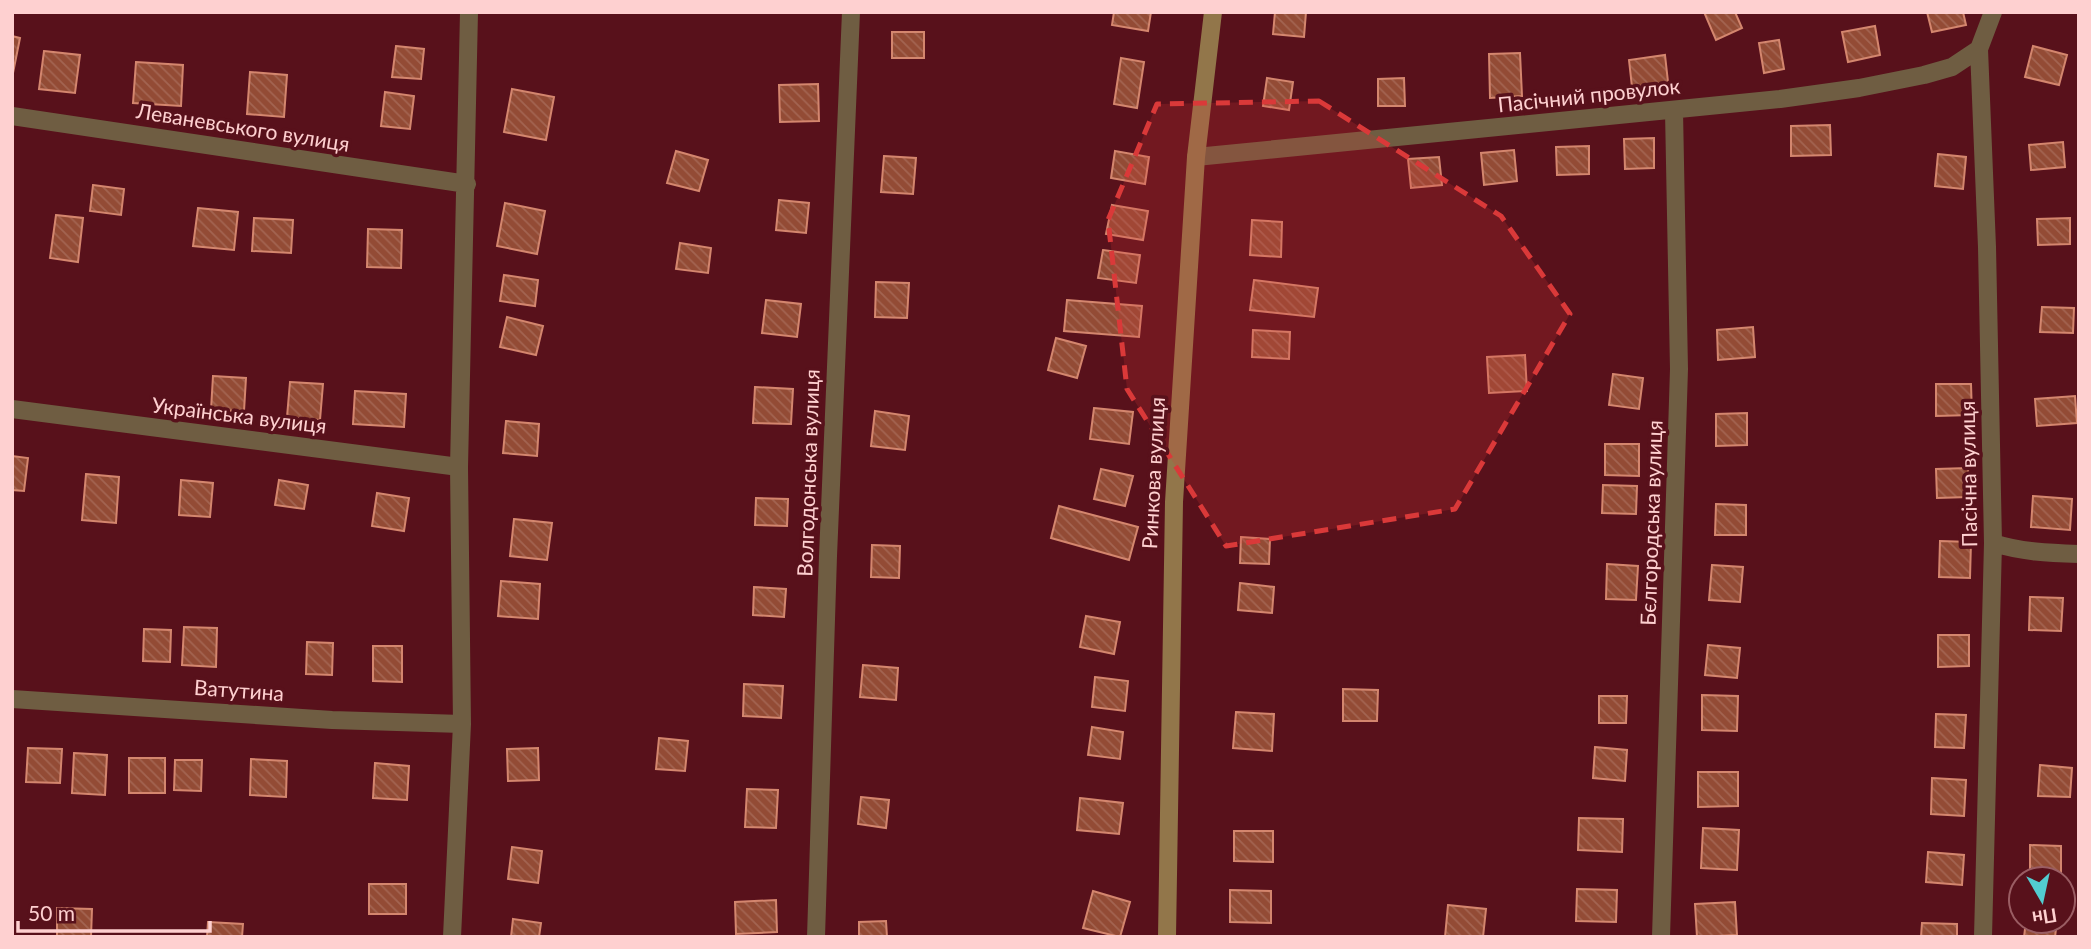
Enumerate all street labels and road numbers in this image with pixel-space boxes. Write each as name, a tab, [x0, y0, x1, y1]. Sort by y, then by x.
street label: Пасічний провулок	[1496, 72, 1681, 117]
street label: Леваневського вулиця	[134, 97, 352, 156]
street label: Волгодонська вулиця	[791, 369, 824, 577]
street label: Українська вулиця	[150, 391, 328, 438]
street label: Ринкова вулиця	[1136, 396, 1169, 550]
street label: Пасічна вулиця	[1954, 401, 1981, 547]
street label: Бєлгородська вулиця	[1634, 420, 1667, 626]
street label: Ватутина	[193, 674, 285, 705]

